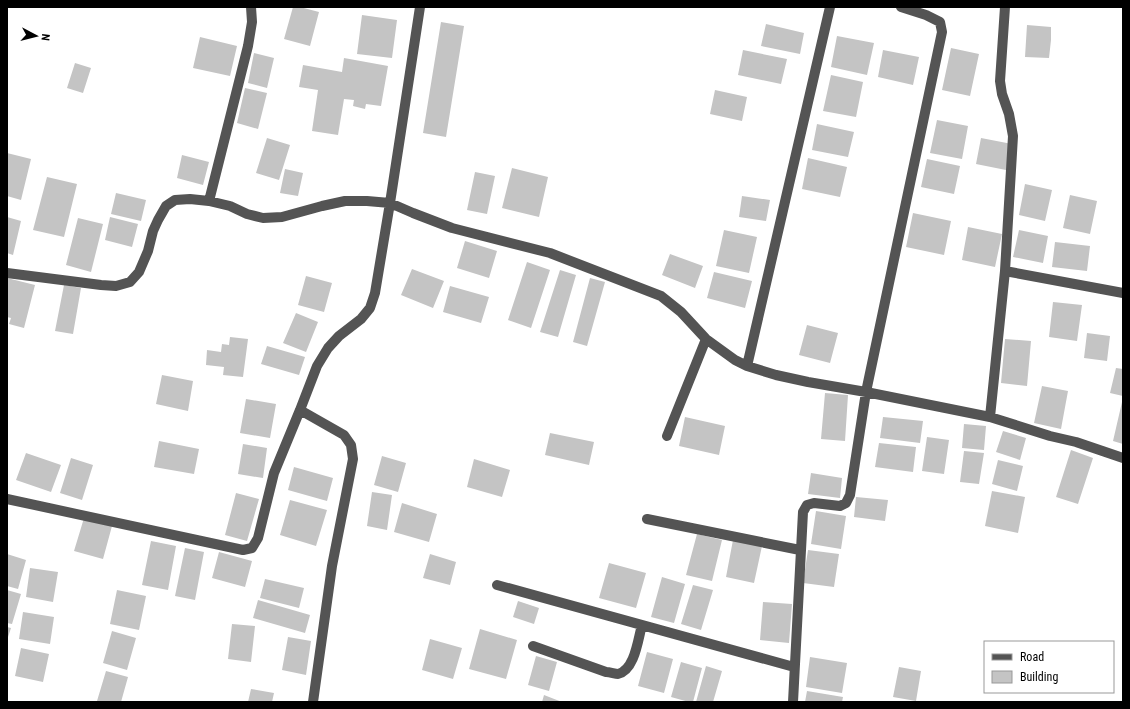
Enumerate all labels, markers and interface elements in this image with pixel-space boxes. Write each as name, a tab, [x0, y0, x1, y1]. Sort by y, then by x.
north arrow	[16, 16, 56, 56]
text: N	[39, 33, 52, 42]
legend	[984, 641, 1114, 693]
text: Road	[1020, 650, 1044, 664]
text: Building	[1020, 670, 1058, 684]

